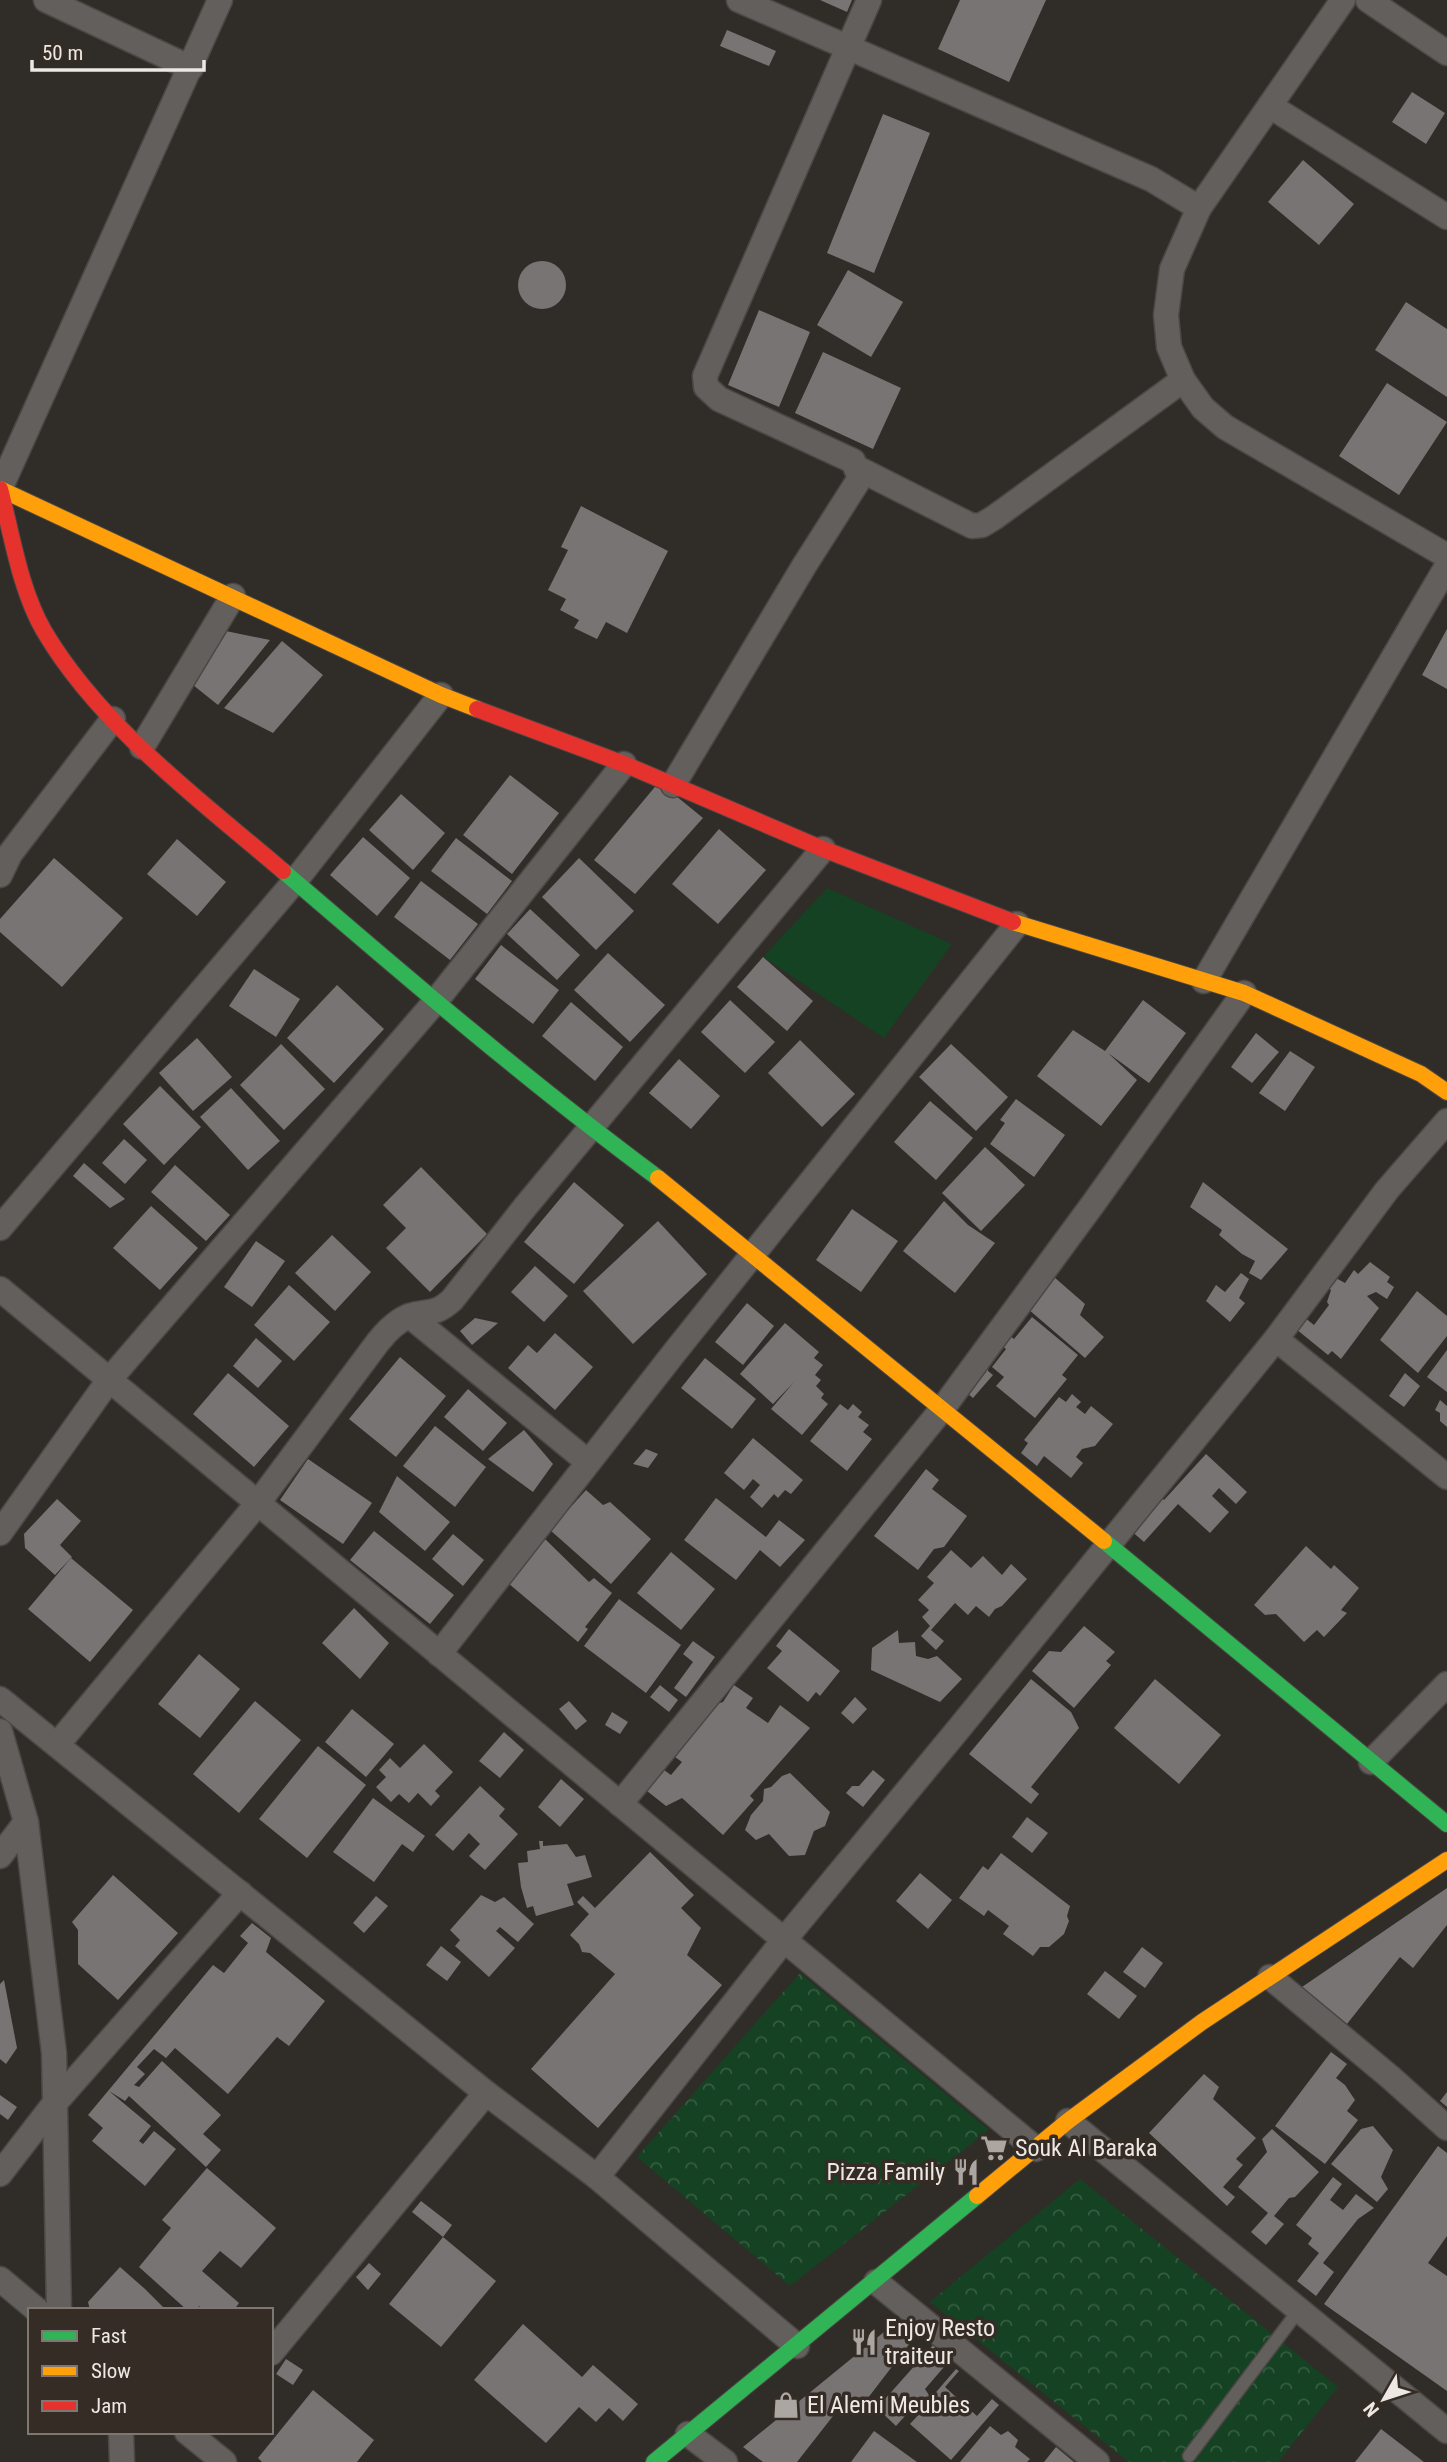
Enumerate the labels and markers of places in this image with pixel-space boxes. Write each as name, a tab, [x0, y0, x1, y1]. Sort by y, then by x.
supermarket icon: Souk Al Baraka	[979, 2133, 1009, 2163]
place label: Souk Al Baraka	[1015, 2134, 1158, 2162]
restaurant icon: Pizza Family	[951, 2157, 981, 2187]
place label: Pizza Family	[826, 2158, 945, 2186]
place label: Enjoy Resto traiteur	[885, 2314, 995, 2370]
restaurant icon: Enjoy Resto traiteur	[849, 2327, 879, 2357]
shop icon: El Alemi Meubles	[771, 2390, 801, 2420]
place label: El Alemi Meubles	[807, 2391, 970, 2419]

